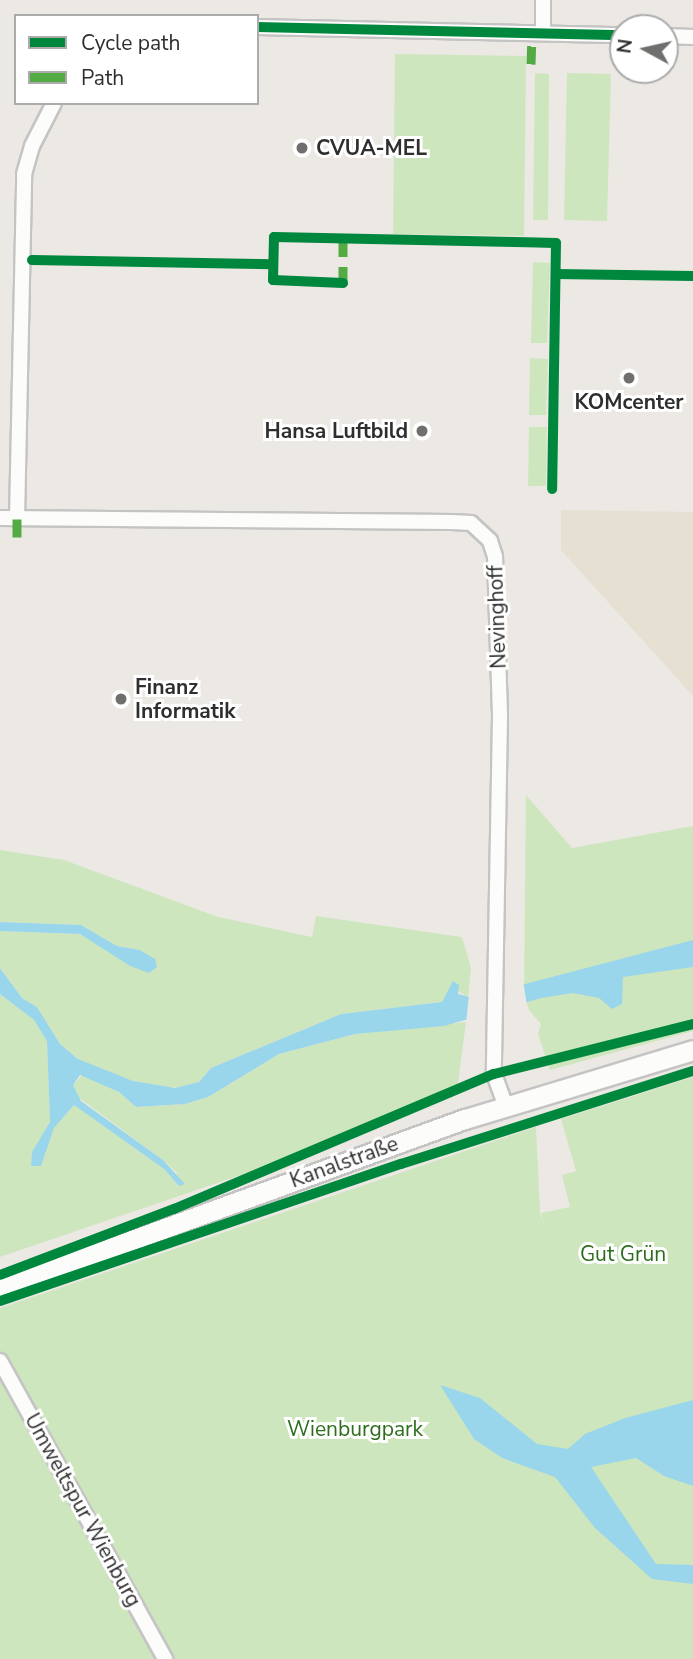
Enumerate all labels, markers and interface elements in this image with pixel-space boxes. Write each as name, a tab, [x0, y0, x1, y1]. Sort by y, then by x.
legend	[14, 14, 259, 105]
north arrow	[609, 14, 679, 84]
text: Cycle path	[81, 29, 180, 57]
text: N	[611, 38, 639, 55]
text: Path	[81, 64, 124, 92]
place label: CVUA-MEL	[316, 135, 427, 161]
marker: CVUA-MEL	[294, 140, 310, 156]
marker: KOMcenter	[621, 370, 637, 386]
place label: KOMcenter	[574, 389, 684, 415]
place label: Hansa Luftbild	[265, 418, 408, 444]
marker: Hansa Luftbild	[414, 423, 430, 439]
street label: Nevinghoff	[483, 565, 511, 669]
place label: Finanz Informatik	[135, 674, 235, 724]
marker: Finanz Informatik	[113, 691, 129, 707]
street label: Kanalstraße	[286, 1131, 402, 1193]
park label: Gut Grün	[580, 1241, 666, 1267]
street label: Umweltspur Wienburg	[19, 1409, 147, 1611]
park label: Wienburgpark	[287, 1416, 423, 1442]

